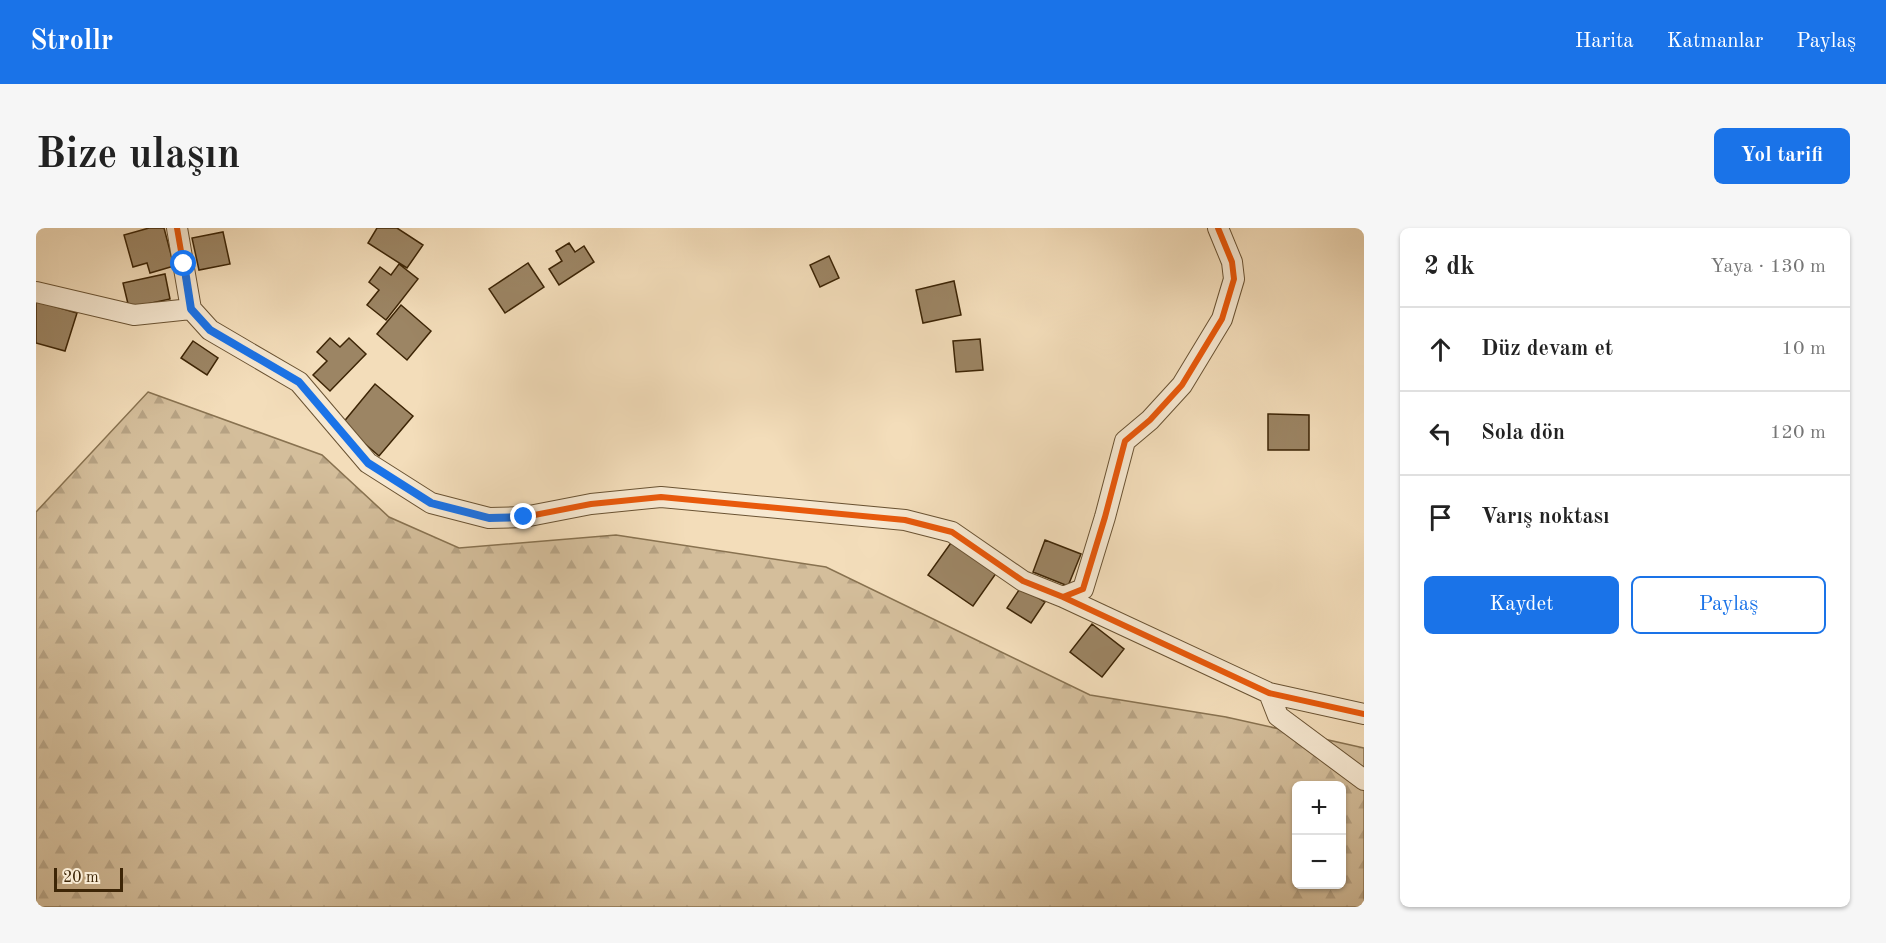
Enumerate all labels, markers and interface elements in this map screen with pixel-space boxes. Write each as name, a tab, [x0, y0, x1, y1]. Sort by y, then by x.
text: Strollr	[30, 28, 113, 56]
text: Harita	[1575, 31, 1634, 52]
text: Katmanlar	[1667, 31, 1763, 52]
text: Paylaş	[1796, 31, 1856, 52]
button: Yol tarifi	[1714, 128, 1850, 184]
text: Bize ulaşın	[36, 135, 240, 177]
route start	[170, 250, 196, 276]
text: 2 dk	[1424, 254, 1475, 280]
text: Yaya · 130 m	[1710, 257, 1826, 277]
icon: ahead	[1424, 333, 1457, 366]
text: Düz devam et	[1481, 338, 1613, 360]
text: 10 m	[1781, 339, 1826, 359]
icon: left	[1424, 417, 1457, 450]
text: Sola dön	[1481, 422, 1565, 444]
text: 120 m	[1770, 423, 1826, 443]
icon: arrive	[1424, 501, 1457, 534]
route end	[510, 503, 536, 529]
text: Varış noktası	[1481, 506, 1610, 528]
button: Kaydet	[1424, 576, 1619, 634]
button: Paylaş	[1631, 576, 1826, 634]
map controls	[1292, 781, 1346, 889]
button: +	[1292, 781, 1346, 835]
button: −	[1292, 835, 1346, 889]
scale bar	[54, 865, 123, 892]
text: 20 m	[63, 870, 99, 886]

